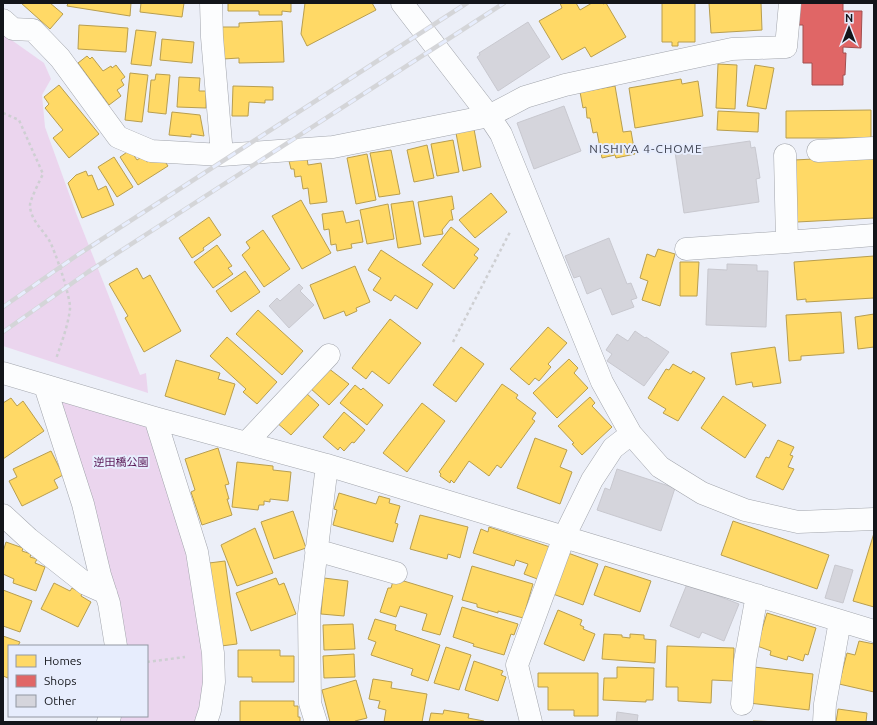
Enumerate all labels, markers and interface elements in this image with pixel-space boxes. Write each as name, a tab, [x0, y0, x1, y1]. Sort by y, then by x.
north arrow	[829, 8, 869, 48]
text: N	[845, 12, 853, 24]
district label: NISHIYA 4-CHOME	[589, 142, 703, 155]
park label: 逆田橋公園	[94, 456, 149, 468]
legend	[8, 645, 148, 717]
text: Homes	[44, 654, 82, 667]
text: Shops	[44, 674, 76, 687]
text: Other	[44, 694, 77, 707]

